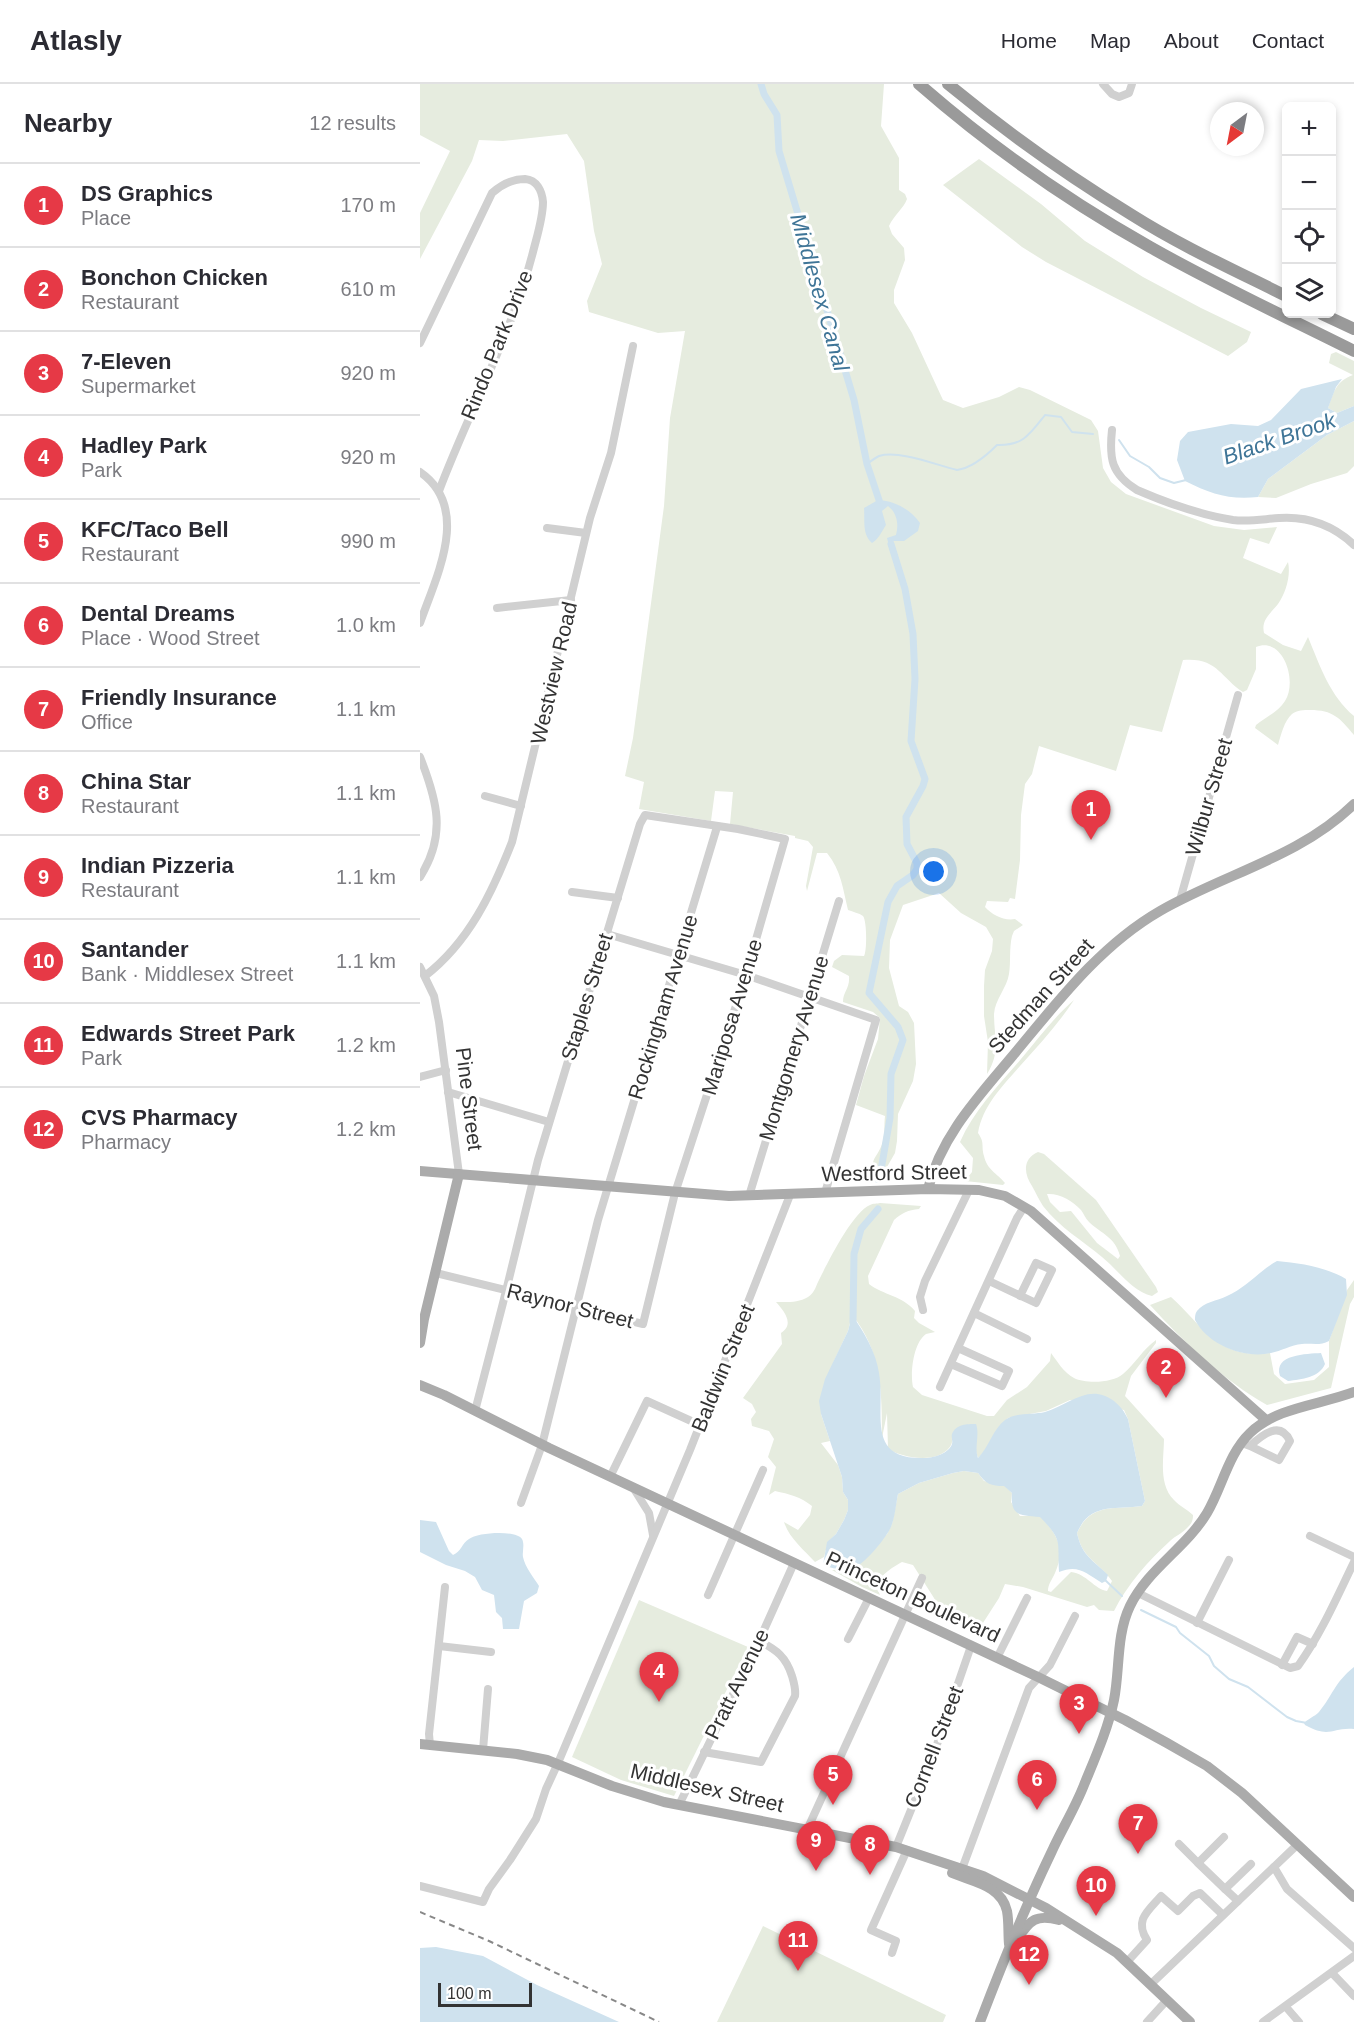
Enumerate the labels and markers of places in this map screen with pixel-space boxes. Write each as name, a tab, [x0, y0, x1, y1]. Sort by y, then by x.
pin: 1	[1072, 790, 1110, 840]
pin: 2	[1146, 1348, 1186, 1398]
pin: 4	[640, 1652, 678, 1702]
pin: 3	[1060, 1684, 1098, 1734]
pin: 5	[814, 1756, 852, 1805]
pin: 6	[1018, 1760, 1056, 1810]
pin: 7	[1118, 1804, 1158, 1854]
pin: 9	[796, 1822, 836, 1871]
pin: 8	[850, 1826, 890, 1875]
pin: 10	[1076, 1866, 1116, 1916]
pin: 11	[778, 1922, 818, 1971]
pin: 12	[1010, 1936, 1048, 1985]

